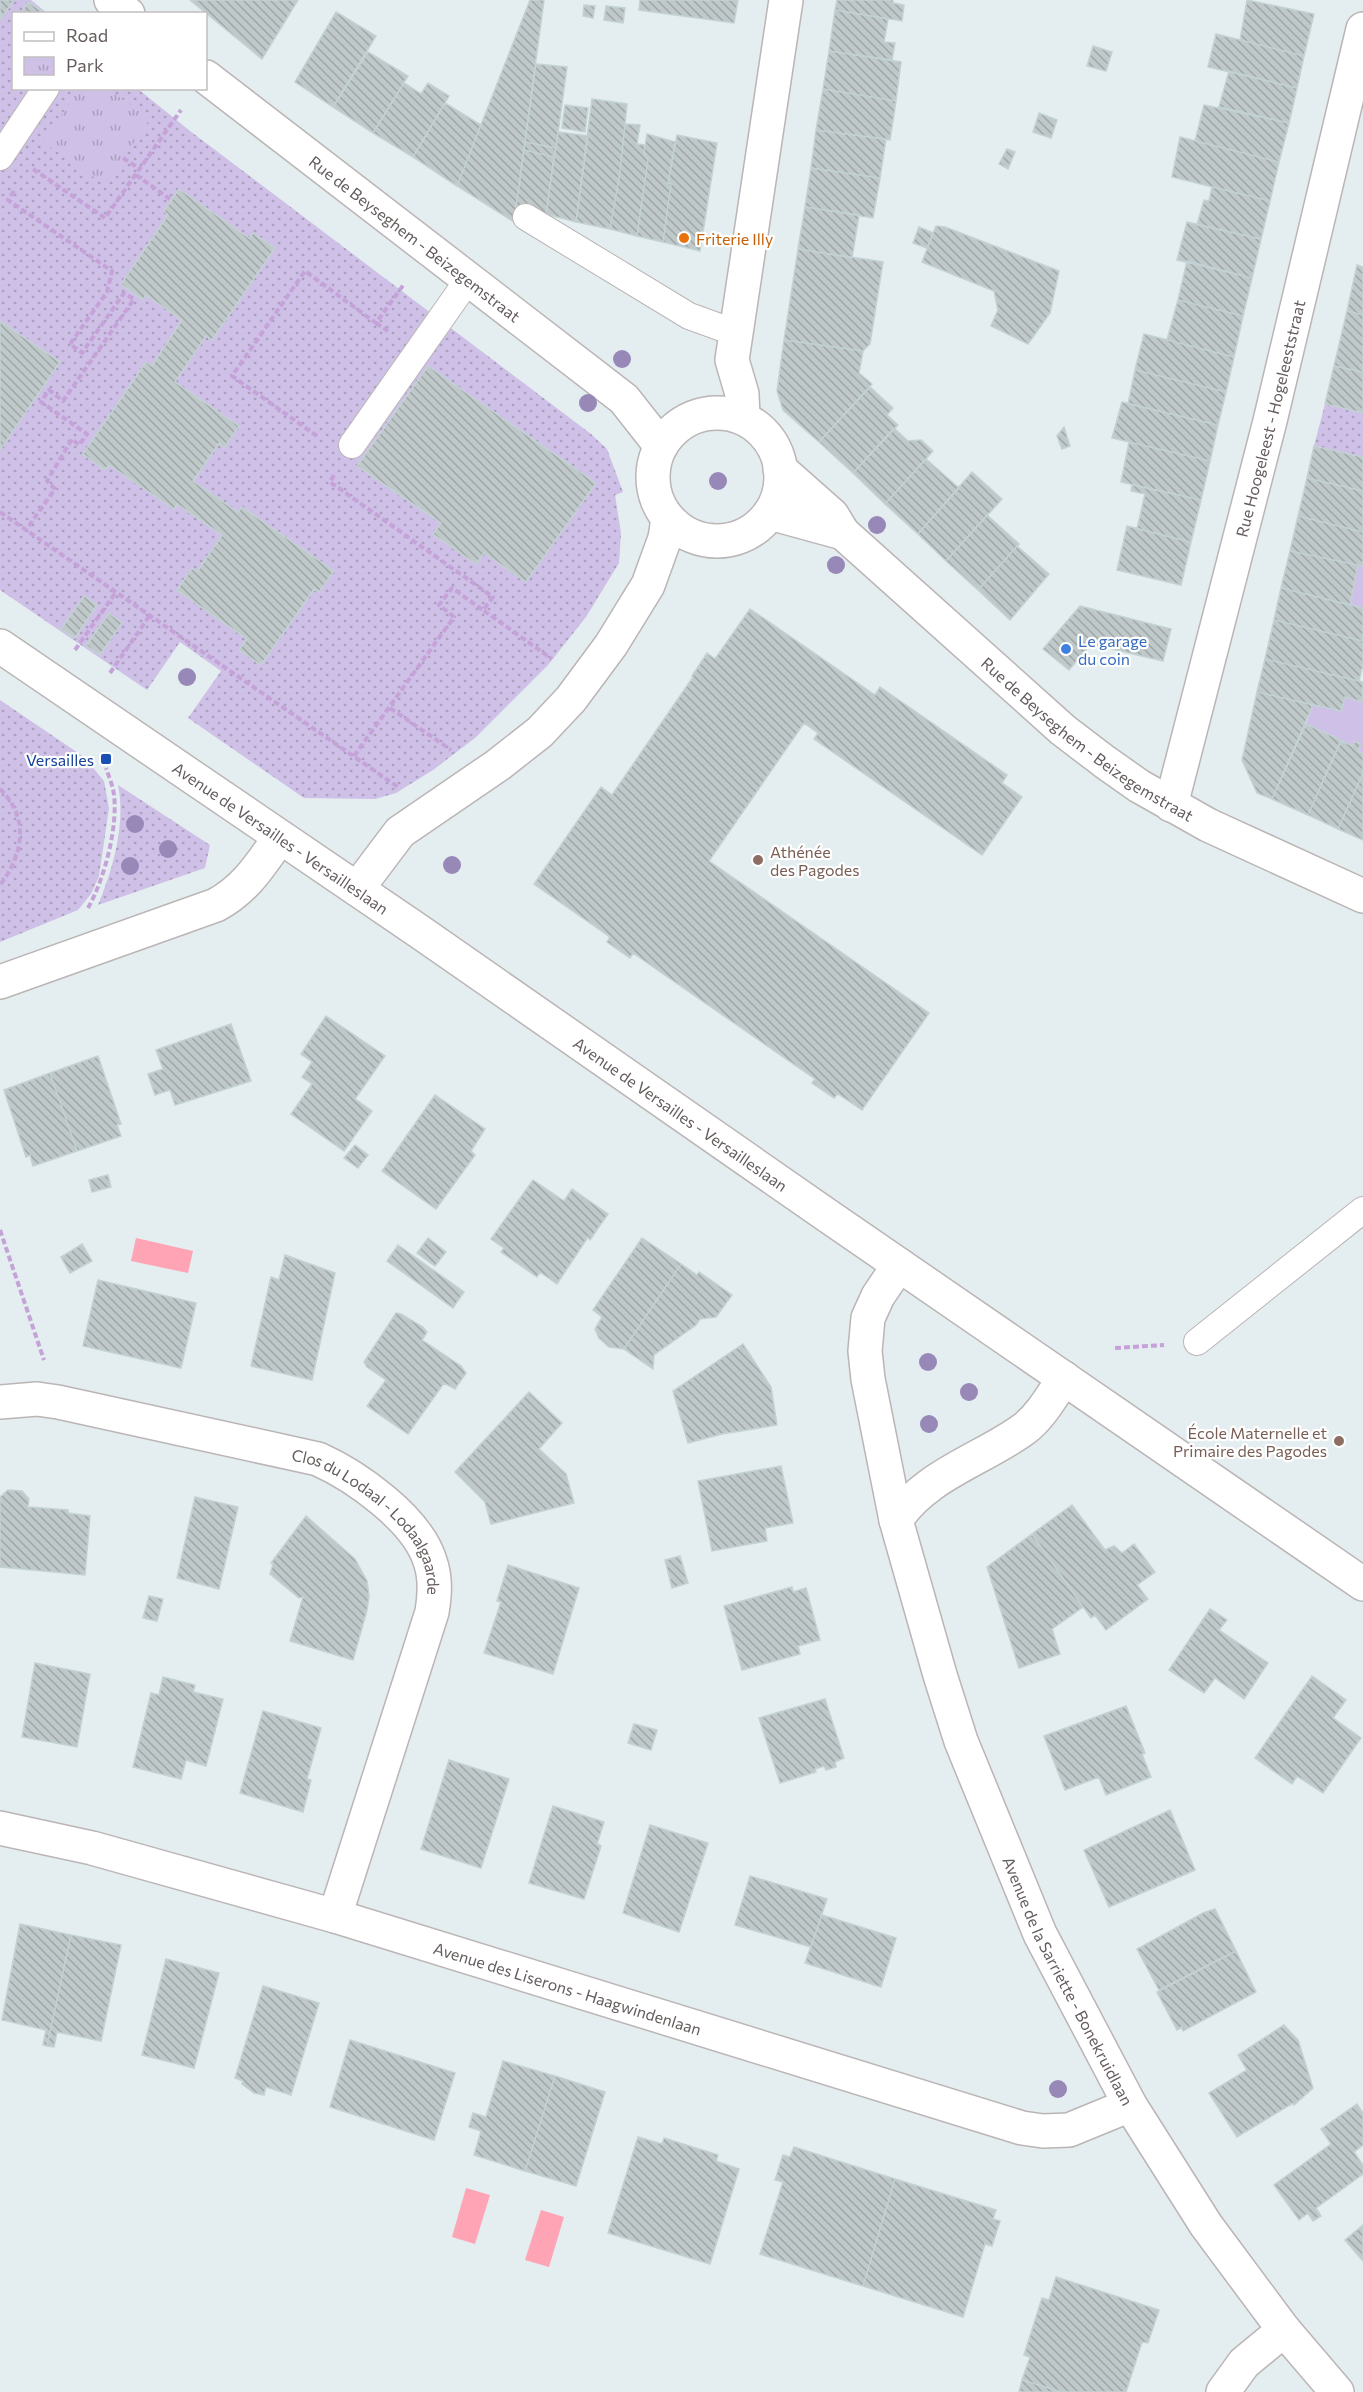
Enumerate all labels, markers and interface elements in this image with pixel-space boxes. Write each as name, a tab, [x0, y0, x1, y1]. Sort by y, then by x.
legend	[12, 12, 207, 90]
text: Road	[66, 24, 108, 46]
text: Park	[66, 54, 104, 76]
street label: Rue de Beyseghem - Beizegemstraat	[306, 151, 525, 326]
place label: Friterie Illy	[696, 229, 773, 248]
marker: Friterie Illy	[677, 231, 691, 245]
street label: Rue Hoogeleest - Hogeleeststraat	[1231, 297, 1308, 539]
place label: Le garage du coin	[1078, 631, 1147, 668]
marker: Le garage du coin	[1059, 642, 1073, 656]
street label: Rue de Beyseghem - Beizegemstraat	[978, 653, 1197, 825]
place label: Versailles	[26, 750, 94, 769]
marker: Versailles	[99, 752, 113, 766]
street label: Avenue de Versailles - Versailleslaan	[170, 757, 392, 917]
place label: Athénée des Pagodes	[770, 842, 859, 879]
marker: Athénée des Pagodes	[751, 853, 765, 867]
street label: Avenue de Versailles - Versailleslaan	[570, 1033, 792, 1195]
place label: École Maternelle et Primaire des Pagodes	[1173, 1423, 1327, 1460]
marker: École Maternelle et Primaire des Pagodes	[1332, 1434, 1346, 1448]
street label: Clos du Lodaal - Lodaalgaarde	[290, 1444, 444, 1595]
street label: Avenue de la Sarriette - Bonekruidlaan	[1000, 1853, 1138, 2108]
street label: Avenue des Liserons - Haagwindenlaan	[432, 1938, 704, 2038]

